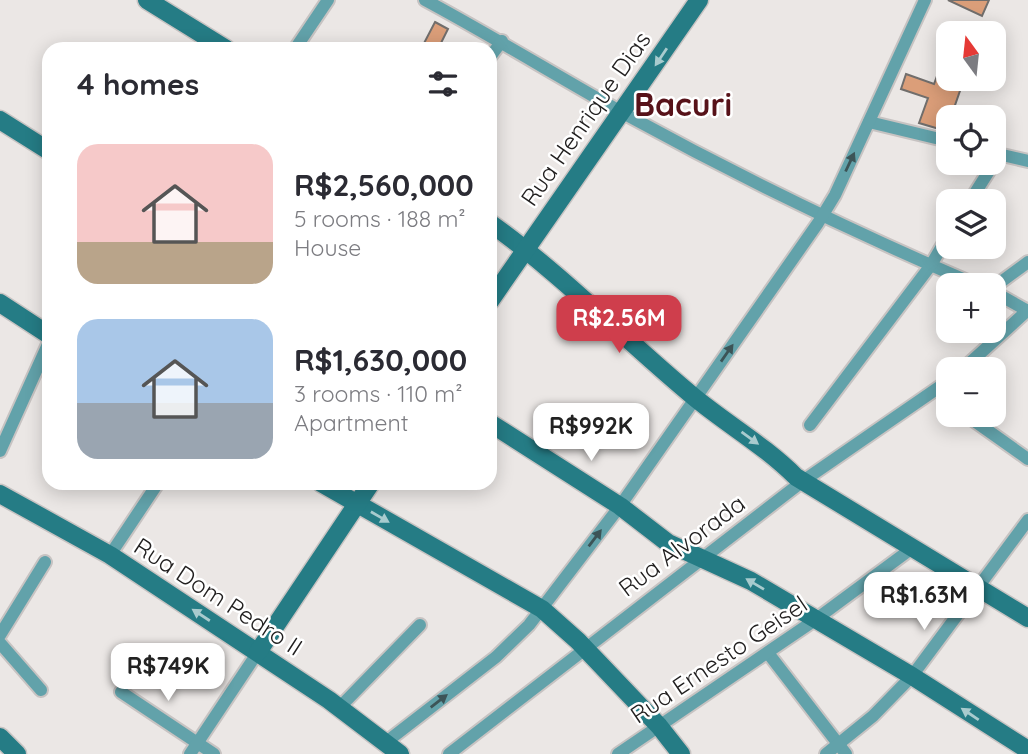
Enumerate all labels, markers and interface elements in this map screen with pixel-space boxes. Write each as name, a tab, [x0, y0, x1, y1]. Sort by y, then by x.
north arrow	[936, 21, 1006, 91]
map controls	[936, 21, 1006, 427]
street label: Rua Henrique Dias	[514, 25, 657, 211]
one-way arrow	[654, 48, 668, 66]
text: 4 homes	[77, 65, 199, 103]
icon: filters	[424, 65, 462, 103]
district label: Bacuri	[634, 84, 732, 124]
button: locate	[936, 105, 1006, 175]
one-way arrow	[844, 152, 856, 172]
text: R$2,560,000	[294, 166, 474, 204]
icon: home	[133, 172, 217, 256]
button: layers	[936, 189, 1006, 259]
text: 5 rooms · 188 m²	[294, 204, 466, 233]
text: House	[294, 233, 361, 262]
button: +	[936, 273, 1006, 343]
pin: R$2.56M	[554, 296, 684, 355]
text: R$2.56M	[572, 303, 666, 332]
text: R$1,630,000	[294, 341, 467, 379]
one-way arrow	[720, 344, 734, 362]
icon: home	[133, 347, 217, 431]
button: −	[936, 357, 1006, 427]
text: 3 rooms · 110 m²	[294, 379, 463, 408]
pin: R$992K	[534, 404, 648, 463]
text: Apartment	[294, 408, 408, 437]
text: R$992K	[549, 411, 633, 440]
one-way arrow	[741, 430, 759, 444]
street label: Rua Alvorada	[612, 488, 751, 603]
one-way arrow	[371, 510, 390, 523]
one-way arrow	[588, 529, 602, 547]
street label: Rua Dom Pedro II	[129, 531, 308, 662]
pin: R$1.63M	[859, 572, 989, 632]
one-way arrow	[745, 577, 764, 590]
text: R$1.63M	[880, 580, 968, 609]
street label: Rua Ernesto Geisel	[624, 589, 813, 729]
one-way arrow	[192, 608, 210, 622]
pin: R$749K	[111, 644, 225, 703]
text: R$749K	[127, 651, 209, 680]
one-way arrow	[430, 695, 448, 709]
one-way arrow	[960, 708, 980, 721]

